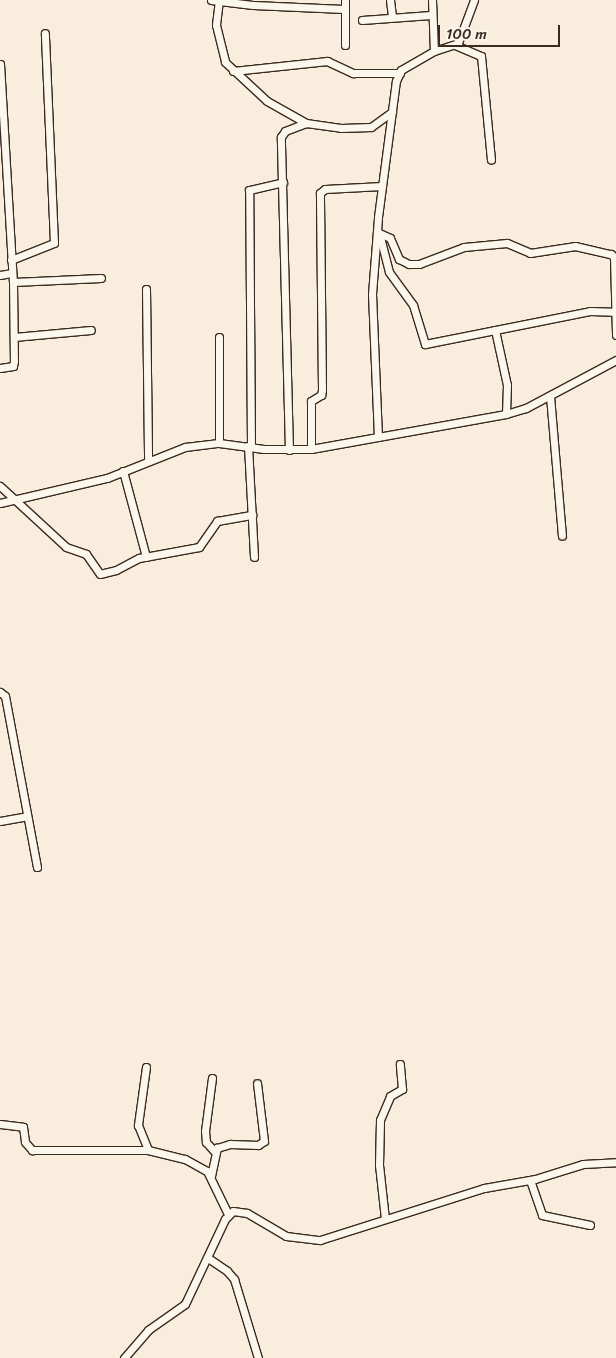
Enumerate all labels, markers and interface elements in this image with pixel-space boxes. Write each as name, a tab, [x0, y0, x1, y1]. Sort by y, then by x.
scale bar	[441, 15, 564, 47]
text: 100 m	[446, 21, 487, 47]

